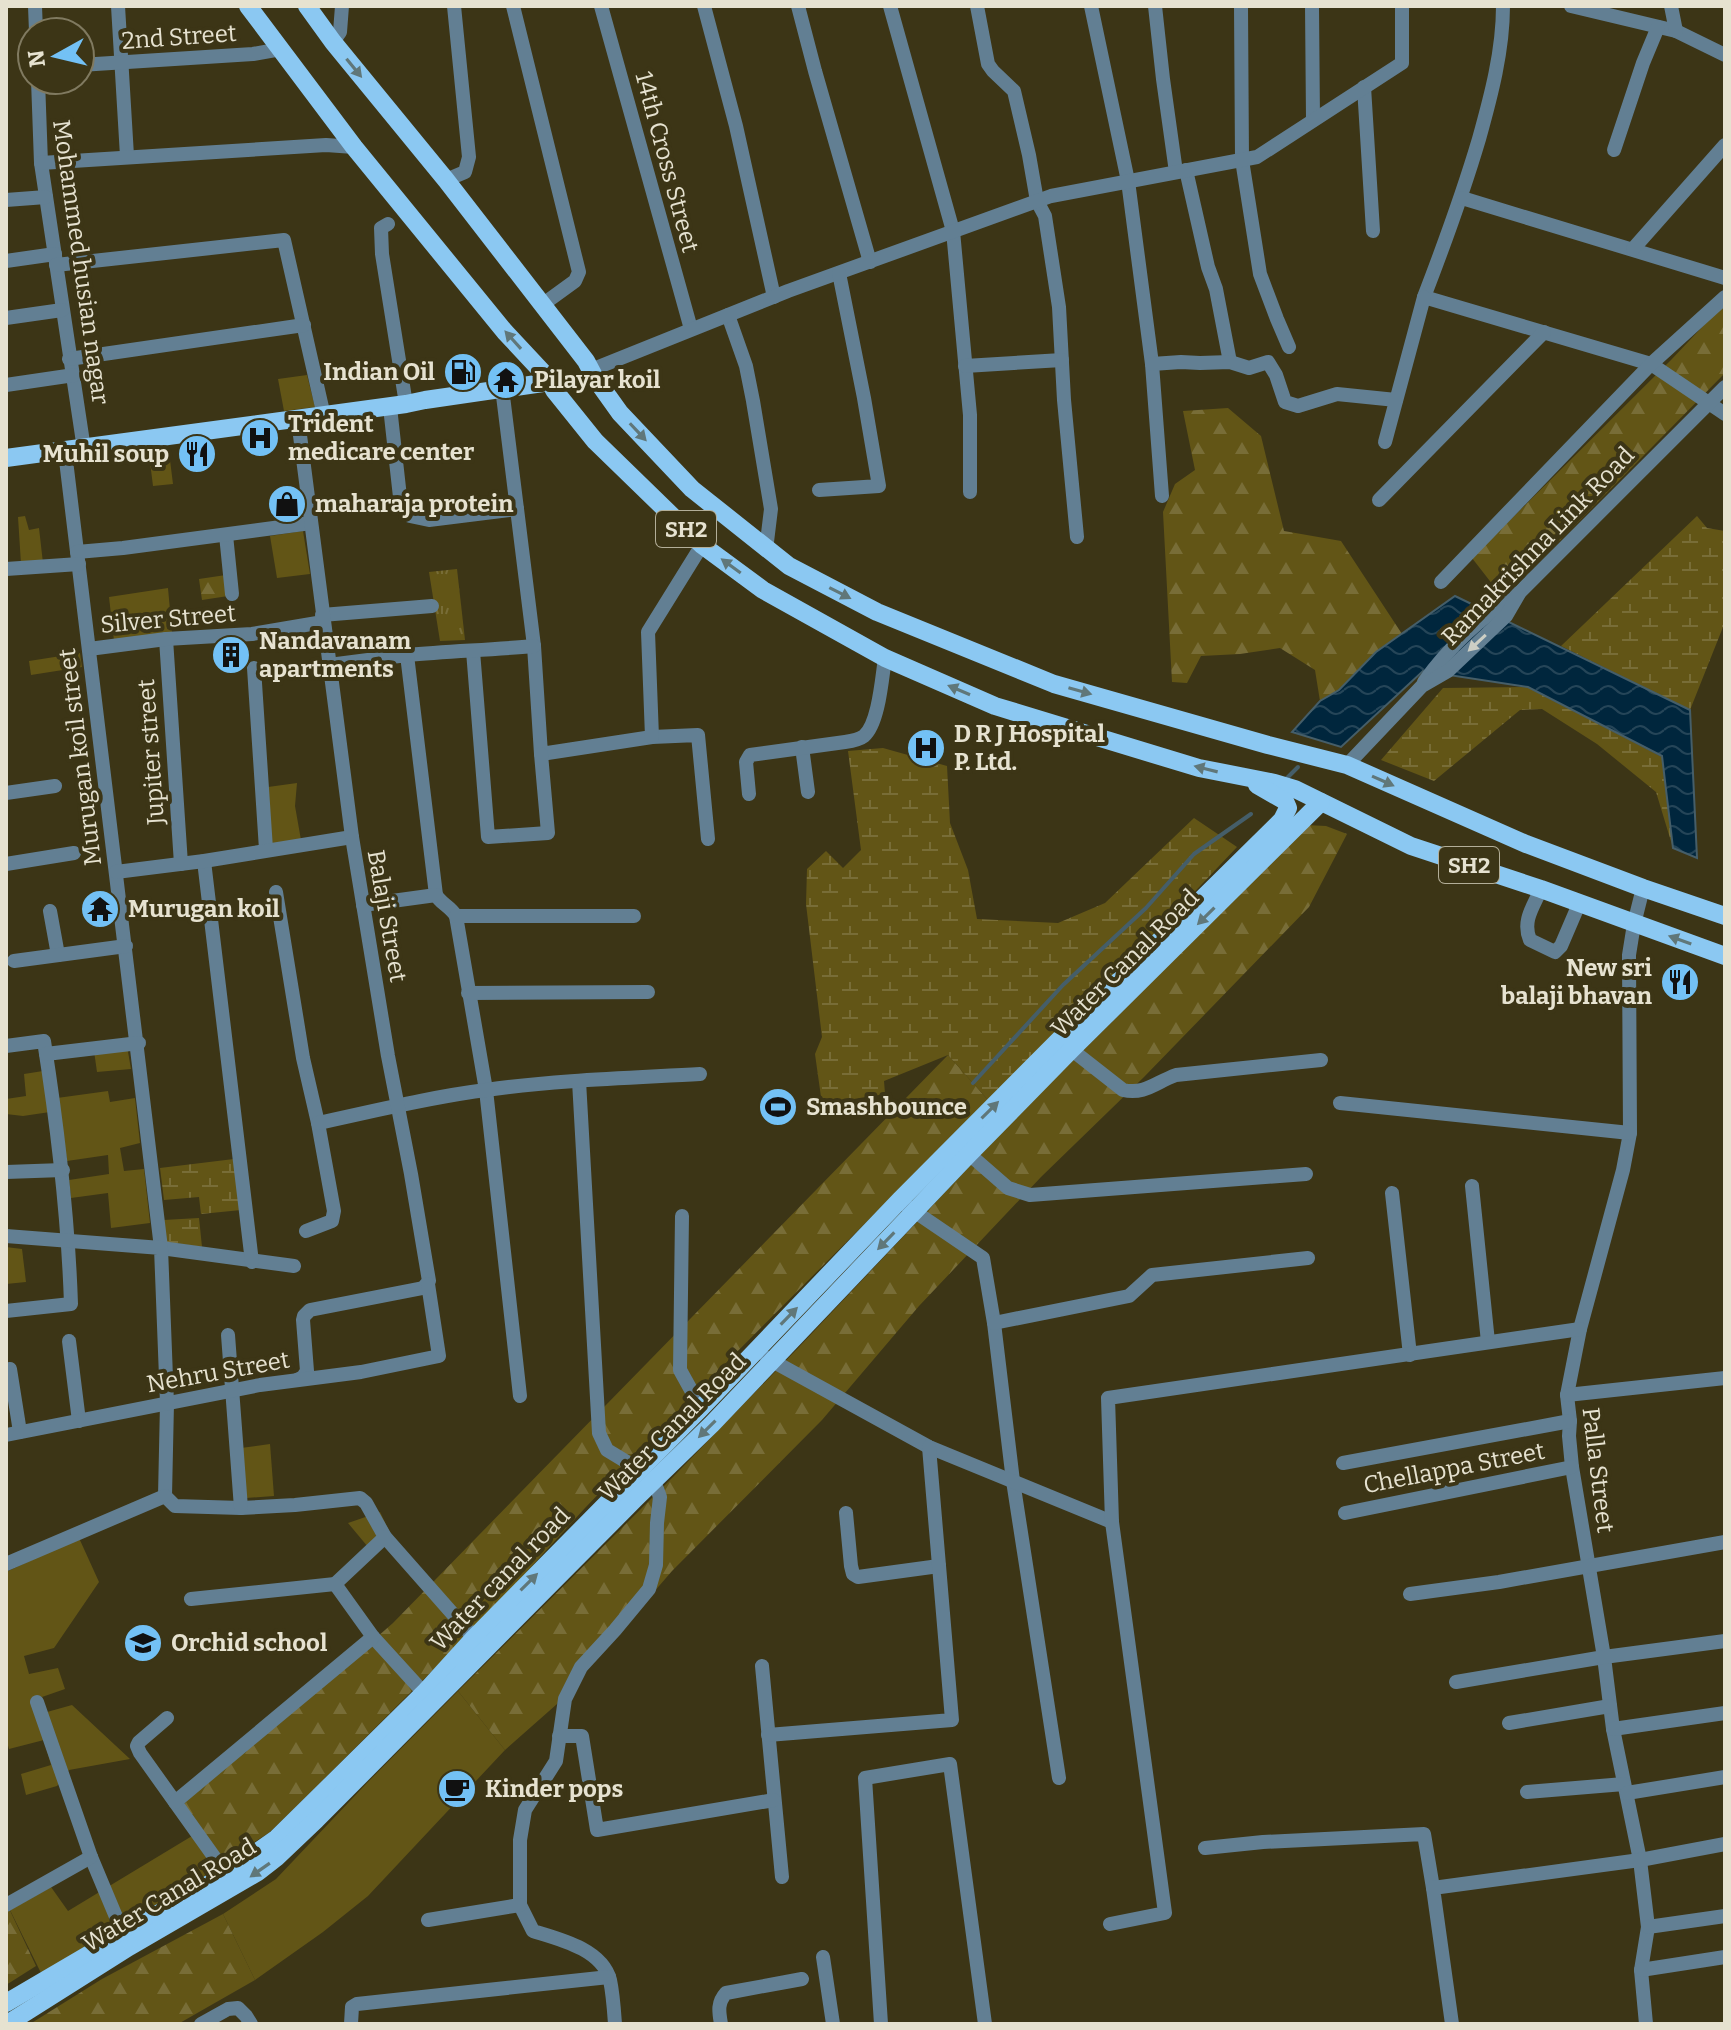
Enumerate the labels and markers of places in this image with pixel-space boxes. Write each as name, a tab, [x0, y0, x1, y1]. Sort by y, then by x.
fuel station icon: Indian Oil	[442, 351, 484, 393]
place label: Indian Oil	[323, 358, 436, 386]
temple icon: Pilayar koil	[485, 359, 527, 401]
place label: Pilayar koil	[534, 366, 661, 394]
place label: Trident medicare center	[288, 410, 474, 466]
hospital icon: Trident medicare center	[239, 417, 281, 459]
restaurant icon: Muhil soup	[176, 433, 218, 475]
place label: Muhil soup	[43, 440, 169, 468]
shop icon: maharaja protein	[266, 483, 308, 525]
place label: maharaja protein	[315, 490, 514, 518]
place label: Nandavanam apartments	[259, 627, 411, 683]
building icon: Nandavanam apartments	[210, 634, 252, 676]
place label: D R J Hospital P. Ltd.	[954, 720, 1106, 776]
hospital icon: D R J Hospital P. Ltd.	[905, 727, 947, 769]
temple icon: Murugan koil	[79, 888, 121, 930]
place label: Murugan koil	[128, 895, 280, 923]
place label: New sri balaji bhavan	[1501, 954, 1653, 1010]
restaurant icon: New sri balaji bhavan	[1659, 961, 1701, 1003]
sports icon: Smashbounce	[757, 1086, 799, 1128]
place label: Smashbounce	[806, 1093, 967, 1121]
school or university icon: Orchid school	[122, 1622, 164, 1664]
place label: Orchid school	[171, 1629, 328, 1657]
cafe icon: Kinder pops	[436, 1768, 478, 1810]
place label: Kinder pops	[485, 1775, 623, 1803]

